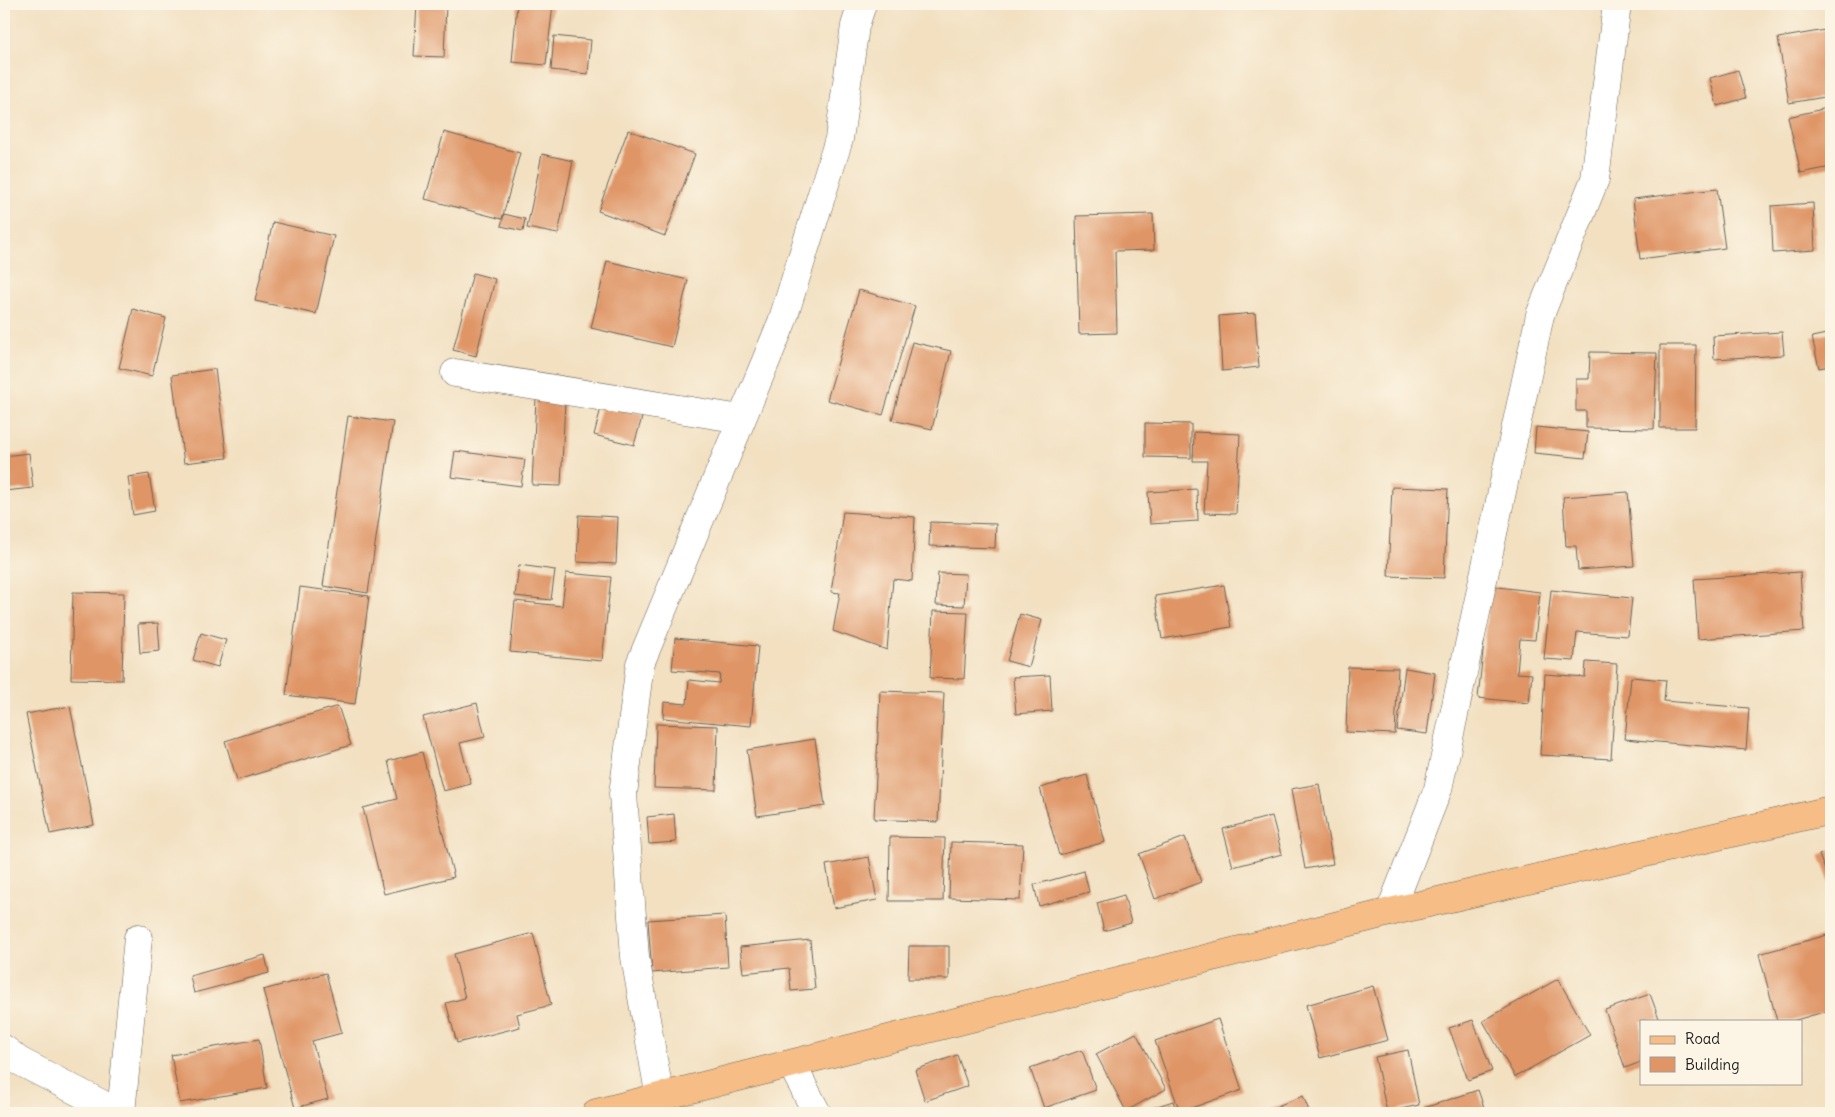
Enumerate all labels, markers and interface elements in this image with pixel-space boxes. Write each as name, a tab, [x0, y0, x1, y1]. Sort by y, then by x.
legend	[1640, 1020, 1802, 1084]
text: Road	[1685, 1029, 1720, 1048]
text: Building	[1685, 1055, 1740, 1074]

